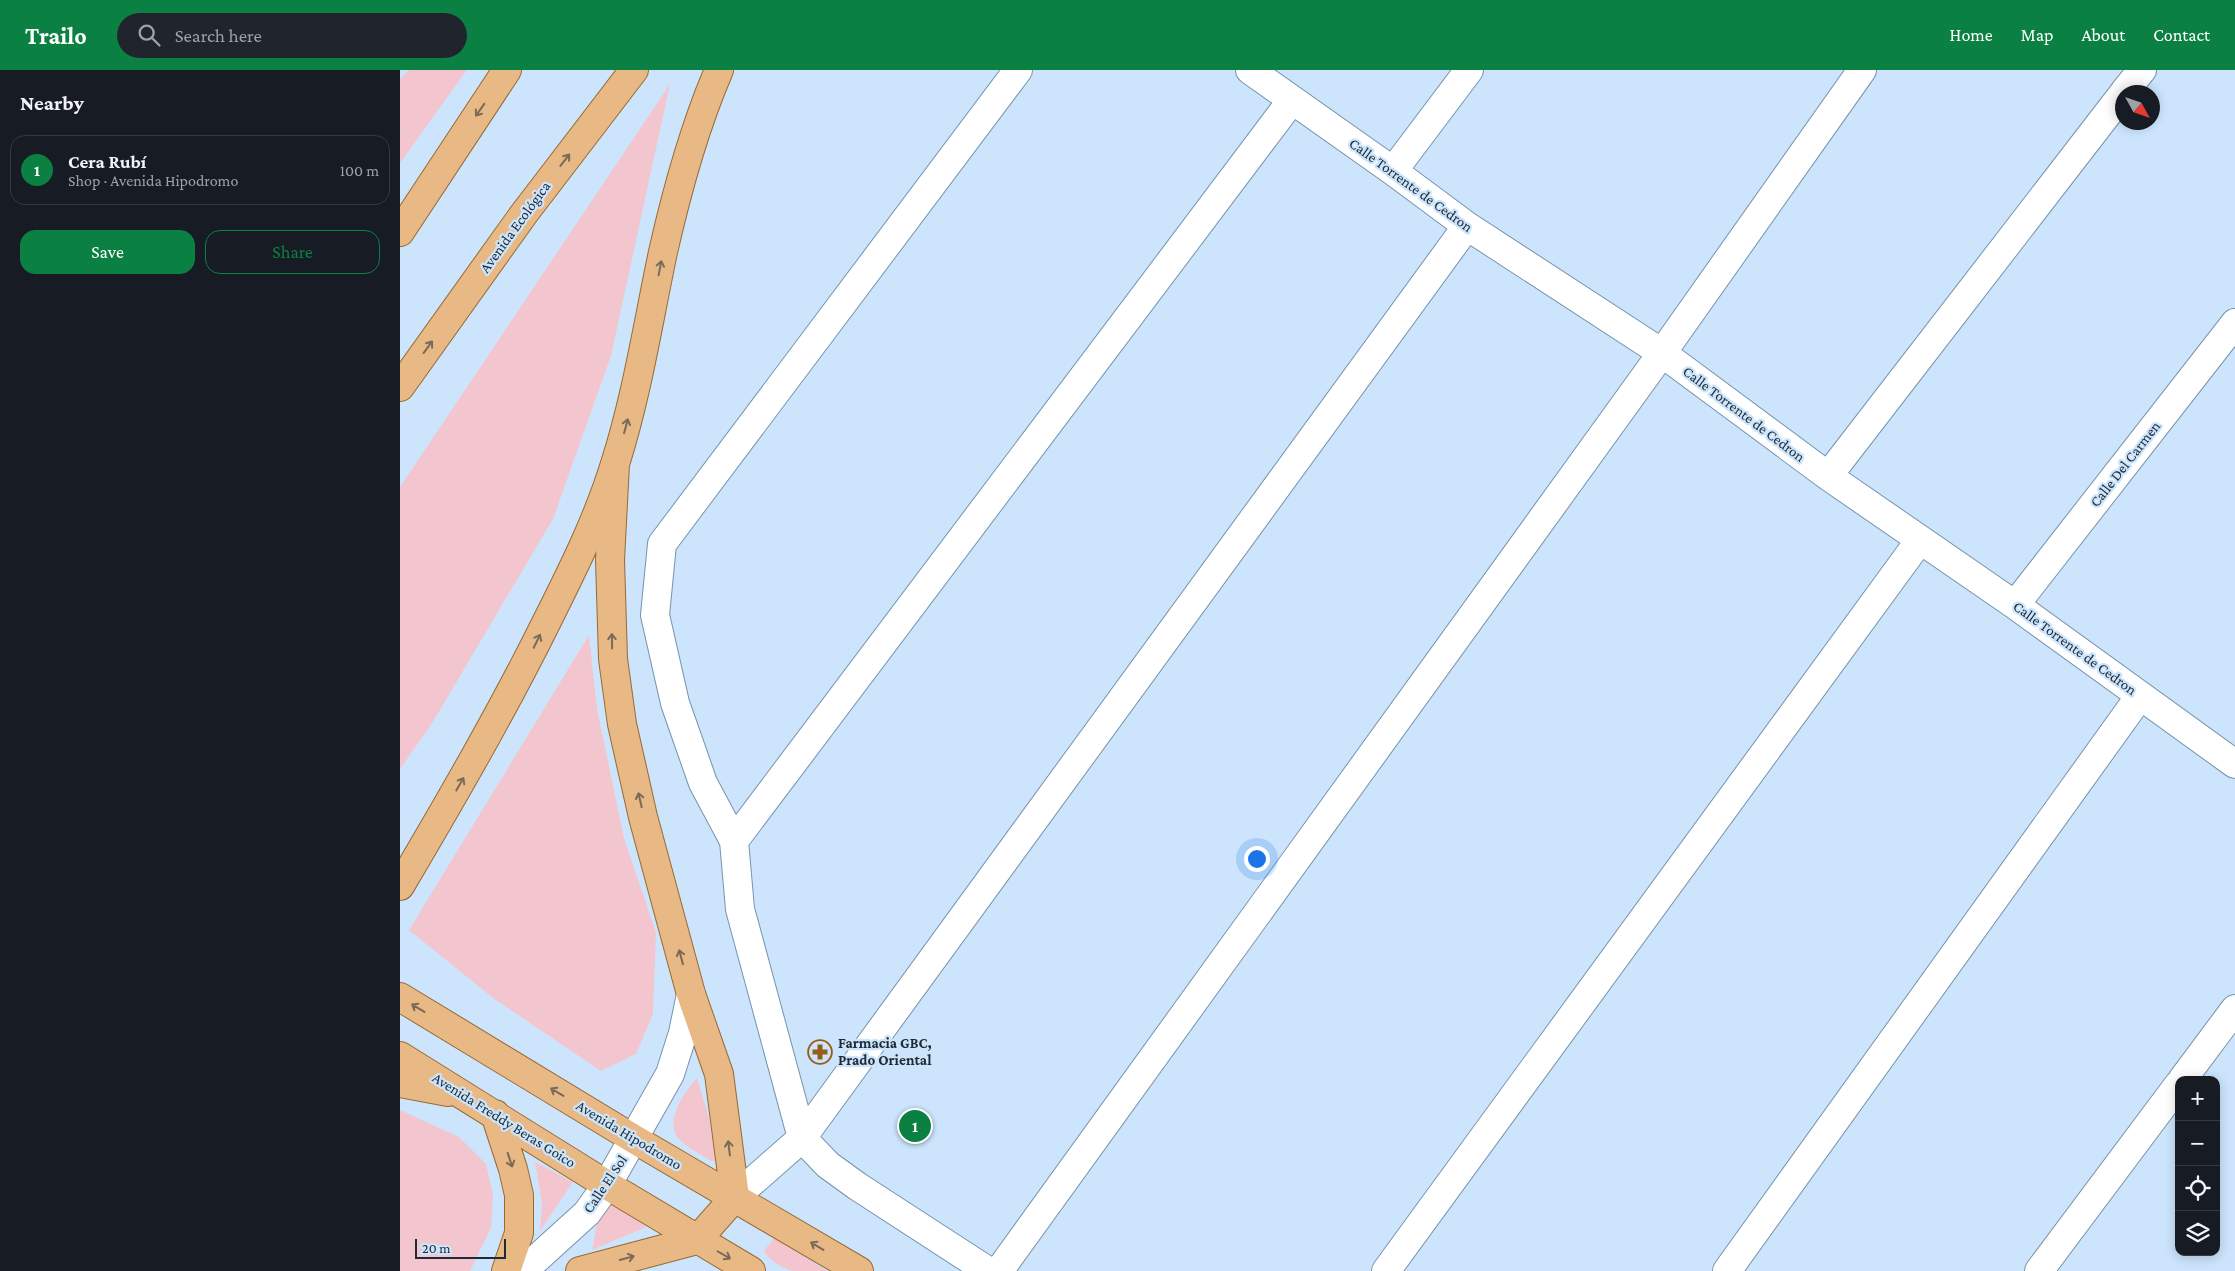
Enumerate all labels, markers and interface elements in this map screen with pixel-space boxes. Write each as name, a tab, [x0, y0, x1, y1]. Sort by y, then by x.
search box	[117, 13, 467, 58]
icon: search	[135, 21, 163, 49]
text: Trailo	[25, 22, 87, 49]
text: Search here	[175, 25, 262, 46]
text: Home	[1950, 25, 1993, 45]
text: Map	[2021, 25, 2053, 45]
text: About	[2081, 25, 2125, 45]
text: Contact	[2153, 25, 2210, 45]
north arrow	[2115, 85, 2160, 130]
text: Nearby	[20, 91, 84, 115]
one-way arrow	[475, 103, 485, 117]
street label: Calle Torrente de Cedron	[1346, 135, 1476, 235]
text: Cera Rubí	[68, 151, 146, 172]
one-way arrow	[560, 153, 571, 166]
text: 1	[34, 162, 40, 179]
text: 100 m	[340, 162, 379, 179]
text: Shop · Avenida Hipodromo	[68, 172, 238, 189]
street label: Avenida Ecológica	[477, 178, 554, 276]
button: Save	[20, 230, 195, 274]
button: Share	[205, 230, 380, 274]
one-way arrow	[656, 260, 665, 276]
one-way arrow	[423, 340, 433, 354]
street label: Calle Torrente de Cedron	[1680, 363, 1808, 465]
street label: Calle Del Carmen	[2087, 418, 2163, 510]
one-way arrow	[621, 419, 631, 435]
street label: Calle Torrente de Cedron	[2010, 598, 2140, 698]
one-way arrow	[608, 633, 617, 649]
one-way arrow	[533, 634, 542, 649]
one-way arrow	[456, 777, 466, 791]
one-way arrow	[635, 793, 644, 809]
your location	[1244, 846, 1270, 872]
one-way arrow	[676, 950, 685, 966]
one-way arrow	[411, 1002, 425, 1012]
place label: Farmacia GBC, Prado Oriental	[838, 1035, 932, 1068]
pharmacy icon: Farmacia GBC, Prado Oriental	[807, 1039, 833, 1065]
street label: Avenida Freddy Beras Goico	[429, 1069, 578, 1172]
map controls	[2175, 1076, 2220, 1256]
button: +	[2175, 1076, 2220, 1121]
one-way arrow	[550, 1087, 564, 1097]
street label: Avenida Hipodromo	[573, 1097, 685, 1174]
pin: 1	[899, 1107, 931, 1145]
button: −	[2175, 1121, 2220, 1166]
one-way arrow	[724, 1141, 734, 1157]
one-way arrow	[506, 1152, 516, 1168]
street label: Calle El Sol	[580, 1152, 630, 1216]
button: locate	[2175, 1166, 2220, 1211]
button: layers	[2175, 1211, 2220, 1256]
scale bar	[415, 1236, 506, 1259]
text: 20 m	[422, 1240, 450, 1256]
one-way arrow	[811, 1240, 825, 1250]
one-way arrow	[716, 1251, 731, 1261]
one-way arrow	[619, 1253, 635, 1263]

